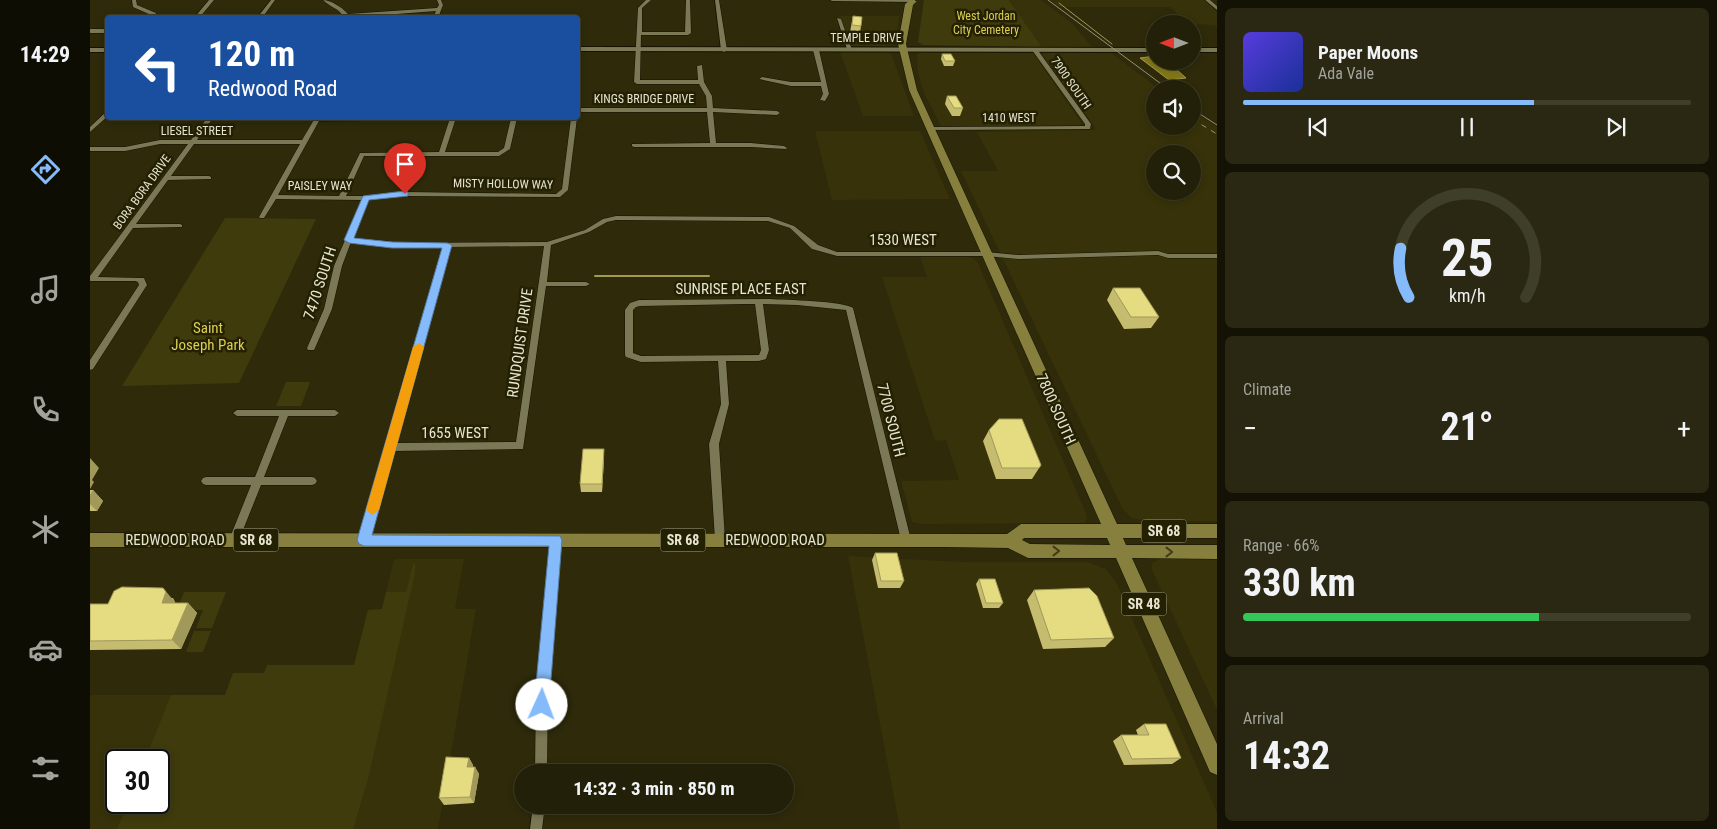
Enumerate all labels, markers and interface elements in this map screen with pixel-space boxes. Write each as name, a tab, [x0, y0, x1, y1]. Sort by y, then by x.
park label: West Jordan City Cemetery	[953, 9, 1019, 37]
north arrow	[1146, 15, 1201, 70]
map controls	[1146, 15, 1201, 200]
street label: TEMPLE DRIVE	[830, 31, 902, 45]
text: 120 m	[208, 34, 295, 75]
icon: left	[125, 35, 190, 100]
text: Paper Moons	[1318, 41, 1418, 64]
text: 14:29	[20, 42, 70, 67]
street label: 7900 SOUTH	[1048, 54, 1094, 112]
text: Ada Vale	[1318, 64, 1374, 83]
text: Redwood Road	[208, 76, 337, 101]
button: sound	[1146, 80, 1201, 135]
street label: KINGS BRIDGE DRIVE	[594, 92, 694, 106]
street label: 1410 WEST	[982, 111, 1036, 125]
icon: previous	[1304, 113, 1332, 141]
icon: pause	[1453, 113, 1481, 141]
icon: next	[1602, 113, 1630, 141]
street label: LIESEL STREET	[161, 124, 233, 138]
pin	[384, 143, 426, 194]
button: search	[1146, 145, 1201, 200]
icon: arrive	[391, 150, 419, 178]
icon: directions	[28, 152, 63, 187]
street label: BORA BORA DRIVE	[110, 152, 174, 232]
street label: MISTY HOLLOW WAY	[453, 176, 554, 192]
street label: PAISLEY WAY	[288, 179, 353, 193]
text: 25	[1441, 228, 1493, 289]
street label: 1530 WEST	[869, 231, 937, 249]
street label: 7470 SOUTH	[300, 244, 340, 322]
icon: music	[28, 272, 63, 307]
street label: SUNRISE PLACE EAST	[675, 280, 807, 298]
text: km/h	[1449, 285, 1485, 306]
street label: RUNDQUIST DRIVE	[503, 287, 537, 399]
park label: Saint Joseph Park	[171, 319, 245, 354]
street label: 7800 SOUTH	[1032, 371, 1080, 447]
text: Climate	[1243, 380, 1291, 399]
street label: 7700 SOUTH	[873, 381, 909, 459]
icon: phone	[28, 392, 63, 427]
text: 21°	[1440, 405, 1494, 449]
text: −	[1243, 412, 1257, 445]
text: +	[1677, 412, 1691, 445]
street label: 1655 WEST	[421, 424, 489, 442]
icon: climate	[28, 512, 63, 547]
road number: SR 68	[1142, 520, 1186, 542]
road number: SR 68	[234, 528, 278, 552]
road number: SR 68	[660, 528, 706, 552]
street label: REDWOOD ROAD	[125, 531, 225, 549]
street label: REDWOOD ROAD	[725, 531, 825, 549]
text: Range · 66%	[1243, 536, 1319, 555]
one-way arrow	[1052, 546, 1060, 556]
one-way arrow	[1165, 547, 1173, 557]
text: 330 km	[1243, 561, 1356, 605]
road number: SR 48	[1122, 592, 1166, 616]
icon: car	[28, 632, 63, 667]
position arrow	[515, 678, 567, 730]
text: Arrival	[1243, 709, 1284, 728]
text: 14:32	[1243, 734, 1330, 778]
speed limit sign: 30	[105, 749, 170, 814]
icon: filters	[28, 751, 63, 786]
text: 14:32 · 3 min · 850 m	[573, 777, 735, 800]

